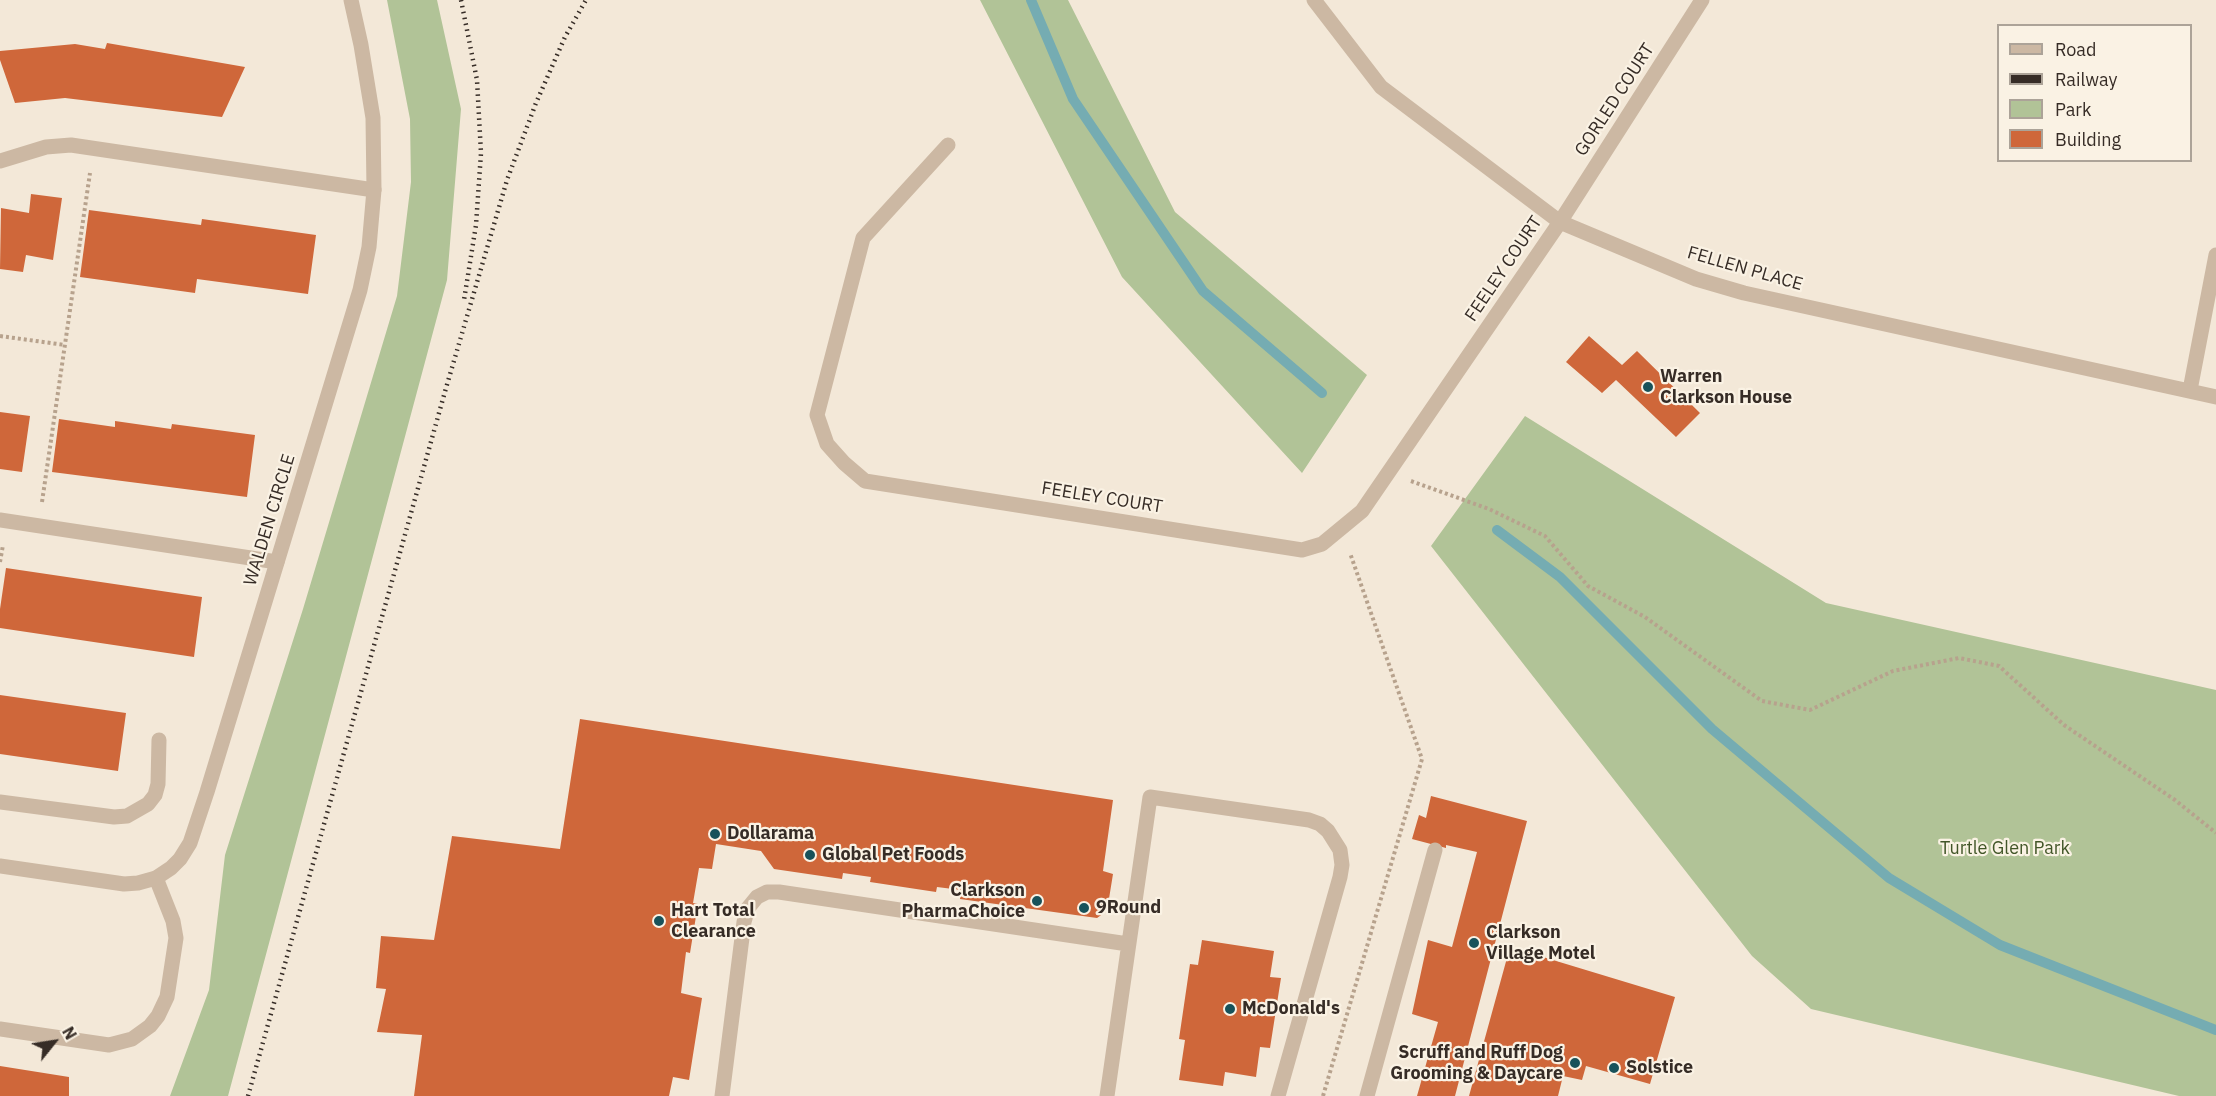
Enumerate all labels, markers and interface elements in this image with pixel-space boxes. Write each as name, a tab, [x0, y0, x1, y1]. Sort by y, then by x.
legend	[1997, 24, 2192, 162]
text: Road	[2055, 38, 2096, 61]
street label: GORLED COURT	[1571, 40, 1659, 160]
text: Railway	[2055, 68, 2117, 91]
text: Park	[2055, 98, 2091, 121]
text: Building	[2055, 128, 2121, 151]
street label: FEELEY COURT	[1461, 212, 1547, 326]
street label: FELLEN PLACE	[1685, 242, 1805, 296]
place label: Warren Clarkson House	[1660, 366, 1792, 409]
marker: Warren Clarkson House	[1641, 380, 1655, 394]
street label: WALDEN CIRCLE	[240, 452, 300, 588]
street label: FEELEY COURT	[1040, 478, 1164, 518]
place label: Dollarama	[727, 823, 814, 845]
marker: Dollarama	[708, 827, 722, 841]
park label: Turtle Glen Park	[1940, 838, 2070, 860]
place label: Global Pet Foods	[822, 844, 964, 866]
marker: Global Pet Foods	[803, 848, 817, 862]
place label: Clarkson PharmaChoice	[902, 880, 1025, 922]
marker: Clarkson PharmaChoice	[1030, 894, 1044, 908]
place label: 9Round	[1096, 897, 1161, 919]
place label: Hart Total Clearance	[671, 900, 756, 942]
marker: 9Round	[1077, 901, 1091, 915]
marker: Hart Total Clearance	[652, 914, 666, 928]
place label: Clarkson Village Motel	[1486, 922, 1595, 964]
marker: Clarkson Village Motel	[1467, 936, 1481, 950]
place label: McDonald's	[1242, 998, 1340, 1020]
marker: McDonald's	[1223, 1002, 1237, 1016]
north arrow	[24, 1012, 84, 1072]
text: N	[58, 1023, 81, 1043]
place label: Scruff and Ruff Dog Grooming & Daycare	[1390, 1042, 1563, 1084]
marker: Scruff and Ruff Dog Grooming & Daycare	[1568, 1056, 1582, 1070]
place label: Solstice	[1626, 1057, 1693, 1079]
marker: Solstice	[1607, 1061, 1621, 1075]

